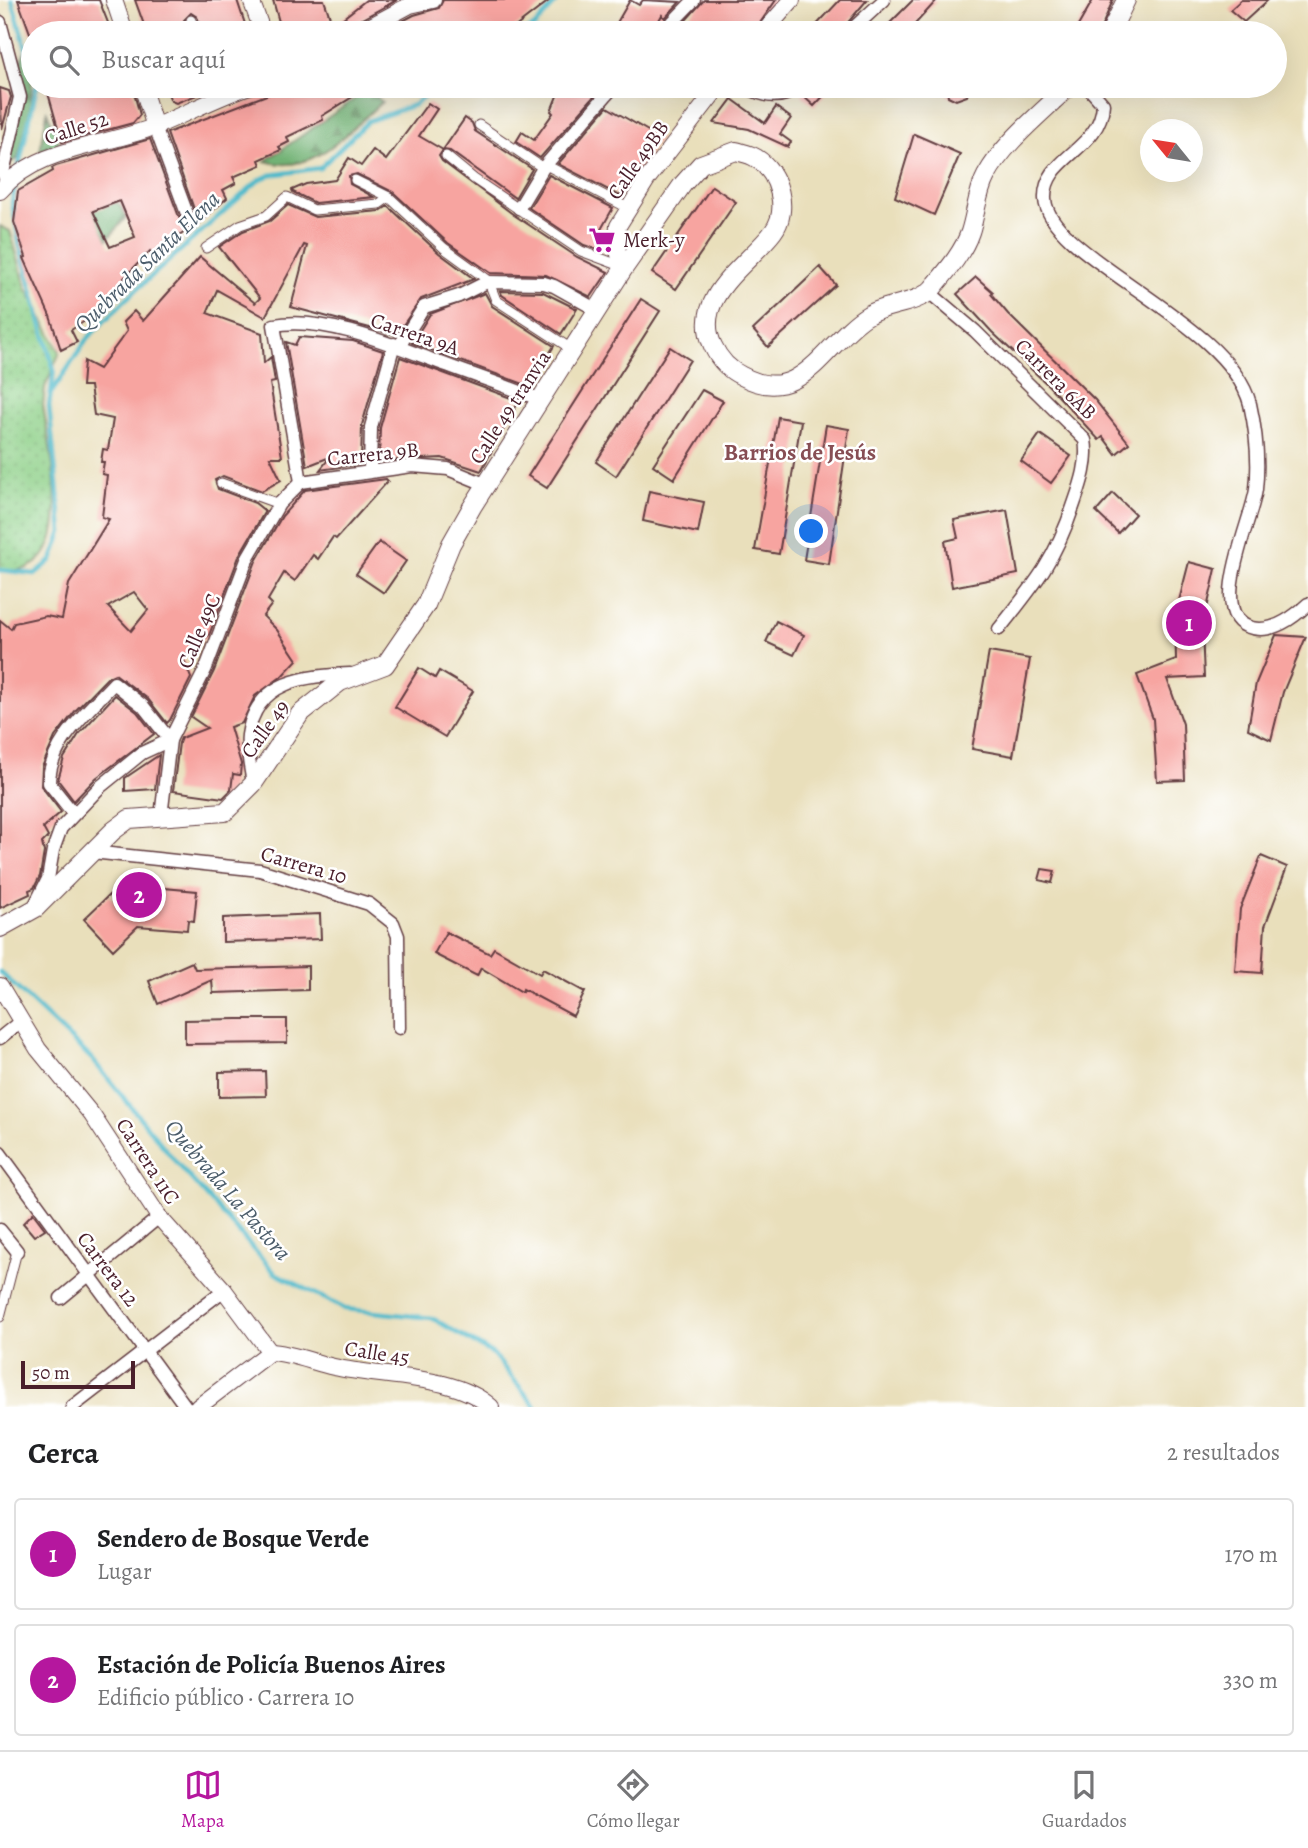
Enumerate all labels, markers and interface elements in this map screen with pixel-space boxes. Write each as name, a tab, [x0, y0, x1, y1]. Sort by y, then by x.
search box	[21, 21, 1287, 98]
icon: search	[45, 41, 83, 79]
text: Buscar aquí	[101, 42, 226, 77]
street label: Calle 52	[40, 105, 112, 151]
street label: Calle 49BB	[600, 115, 676, 205]
north arrow	[1140, 119, 1203, 182]
water label: Quebrada Santa Elena	[67, 184, 227, 340]
supermarket icon: Merk-y	[587, 225, 617, 255]
place label: Merk-y	[623, 226, 685, 254]
street label: Carrera 9A	[367, 306, 464, 362]
street label: Carrera 6AB	[1009, 332, 1103, 426]
street label: Calle 49 tranvia	[463, 344, 557, 469]
street label: Carrera 9B	[326, 435, 420, 473]
district label: Barrios de Jesús	[724, 437, 876, 468]
your location	[794, 514, 828, 548]
street label: Calle 49C	[171, 589, 227, 673]
pin: 1	[1166, 597, 1212, 649]
street label: Calle 49	[234, 694, 296, 764]
street label: Carrera 10	[258, 839, 350, 891]
pin: 2	[116, 869, 162, 921]
street label: Carrera 11C	[110, 1112, 186, 1210]
water label: Quebrada La Pastora	[158, 1113, 298, 1268]
street label: Carrera 12	[71, 1226, 145, 1312]
street label: Calle 45	[343, 1334, 411, 1372]
scale bar	[21, 1358, 135, 1390]
text: 50 m	[32, 1360, 70, 1386]
text: Cerca	[28, 1433, 99, 1473]
text: 2 resultados	[1167, 1437, 1280, 1468]
text: Sendero de Bosque Verde	[97, 1521, 369, 1556]
text: 1	[49, 1539, 57, 1570]
text: 170 m	[1225, 1539, 1278, 1570]
text: Lugar	[97, 1556, 152, 1587]
text: Estación de Policía Buenos Aires	[97, 1647, 446, 1682]
text: 2	[47, 1665, 59, 1696]
text: 330 m	[1223, 1665, 1278, 1696]
text: Edificio público · Carrera 10	[97, 1682, 354, 1713]
tab: Mapa	[181, 1766, 225, 1834]
tab: Cómo llegar	[587, 1766, 680, 1834]
tab: Guardados	[1042, 1766, 1127, 1834]

